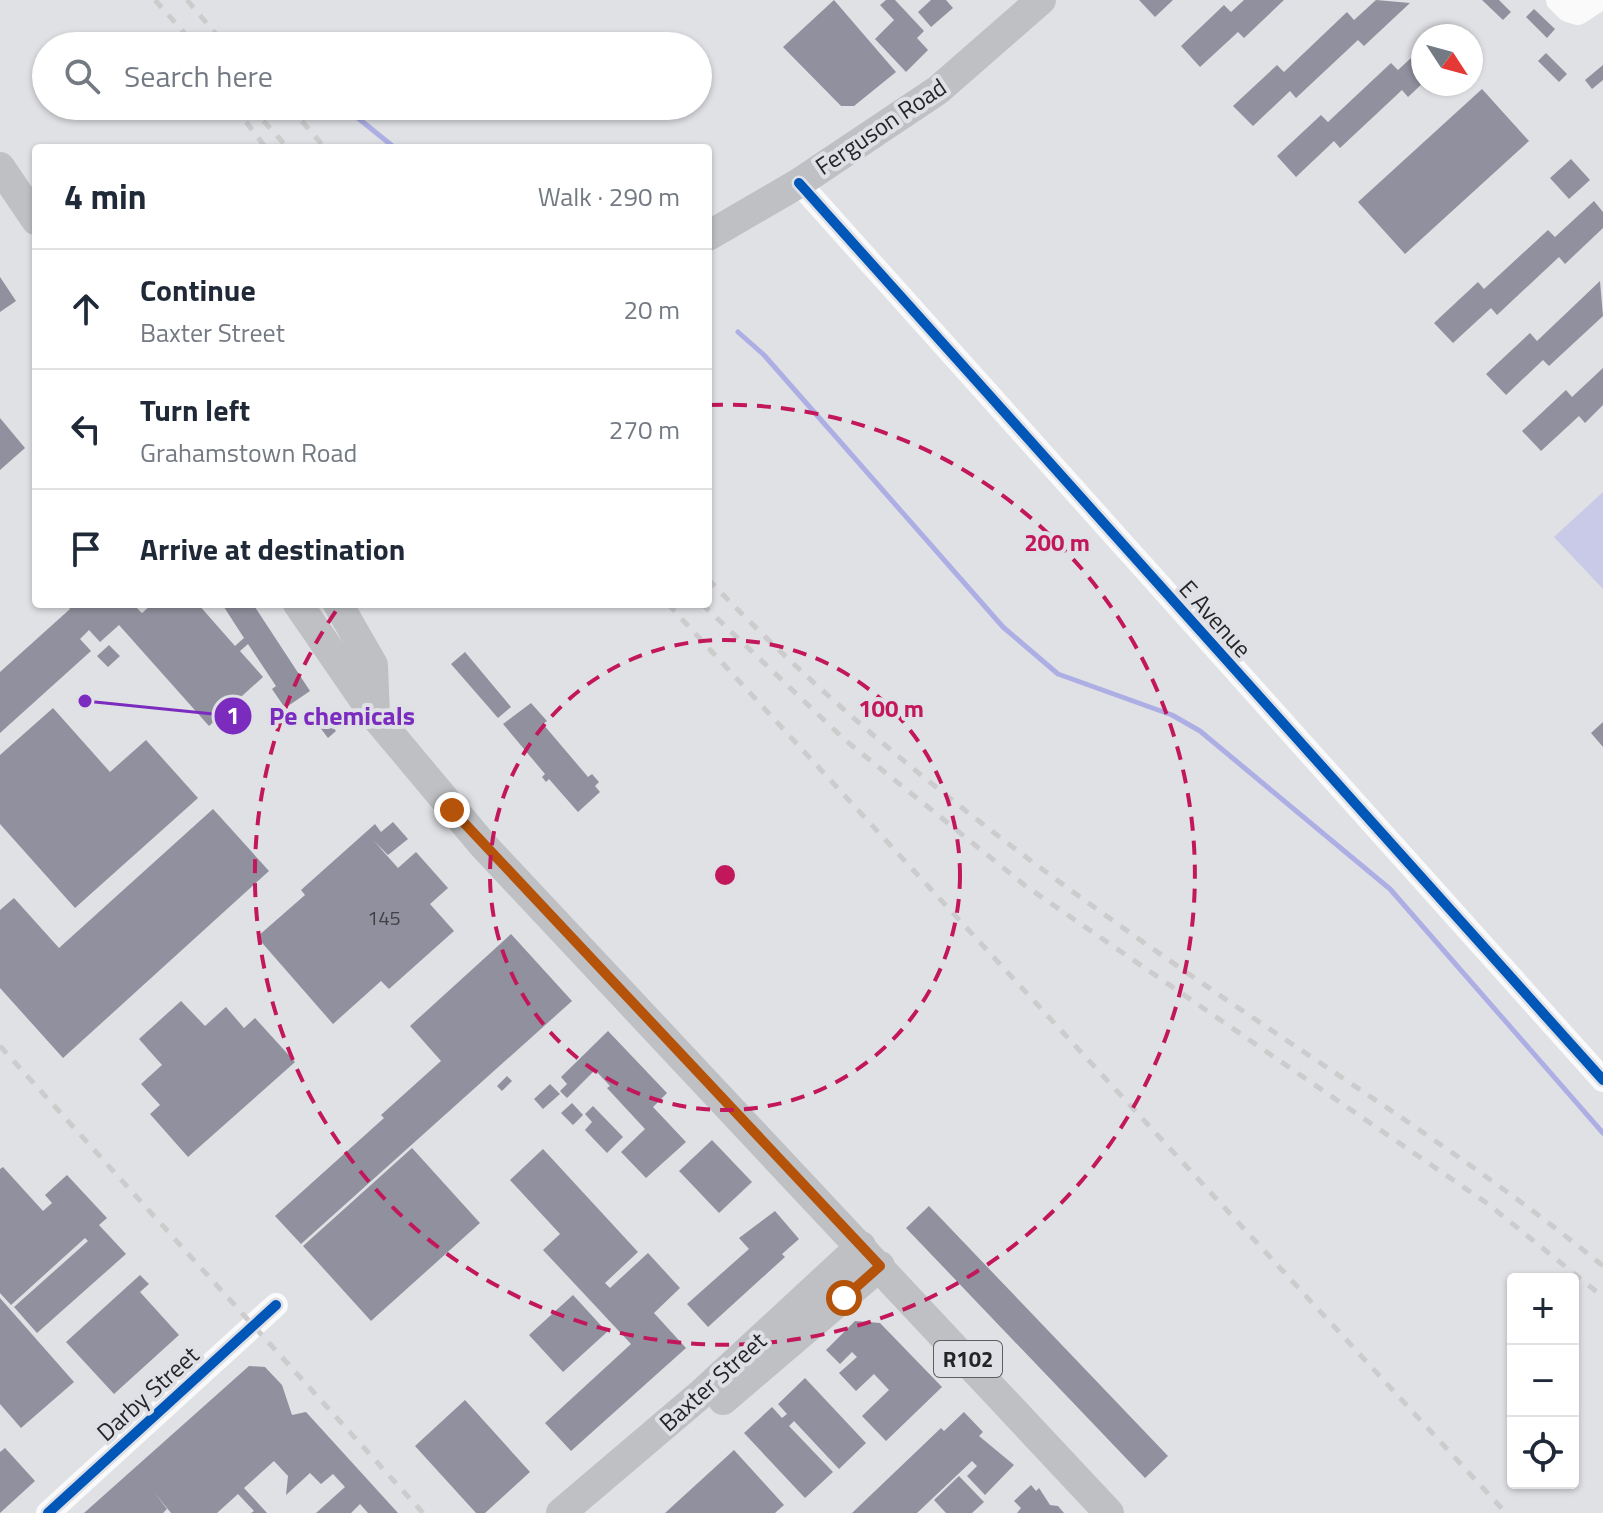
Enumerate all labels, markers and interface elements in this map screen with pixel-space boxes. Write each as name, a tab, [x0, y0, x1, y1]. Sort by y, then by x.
north arrow	[1411, 24, 1483, 96]
search box	[32, 32, 712, 120]
text: Search here	[124, 53, 273, 99]
icon: search	[60, 54, 104, 98]
street label: Ferguson Road	[808, 69, 953, 183]
text: 4 min	[64, 170, 147, 222]
text: Walk · 290 m	[538, 177, 680, 216]
text: Continue	[140, 267, 256, 313]
icon: ahead	[64, 287, 108, 331]
text: 20 m	[623, 290, 680, 329]
text: Baxter Street	[140, 313, 285, 352]
text: Turn left	[140, 387, 250, 433]
icon: left	[64, 407, 108, 451]
text: 270 m	[609, 410, 680, 449]
text: Grahamstown Road	[140, 433, 357, 472]
text: 200 m	[1024, 524, 1090, 560]
text: Arrive at destination	[140, 526, 405, 572]
icon: arrive	[64, 527, 108, 571]
street label: E Avenue	[1171, 571, 1260, 665]
text: 100 m	[858, 690, 924, 726]
callout: Pe chemicals	[213, 691, 431, 741]
text: Pe chemicals	[269, 696, 415, 735]
text: 1	[226, 697, 240, 733]
route end	[434, 792, 470, 828]
centre of rings	[711, 861, 739, 889]
house number: 145	[367, 902, 401, 933]
map controls	[1507, 1273, 1579, 1489]
button: +	[1507, 1273, 1579, 1345]
route start	[826, 1280, 862, 1316]
street label: Baxter Street	[651, 1323, 774, 1439]
street label: Darby Street	[88, 1337, 207, 1449]
road number: R102	[934, 1341, 1002, 1377]
button: −	[1507, 1345, 1579, 1417]
button: locate	[1507, 1417, 1579, 1489]

